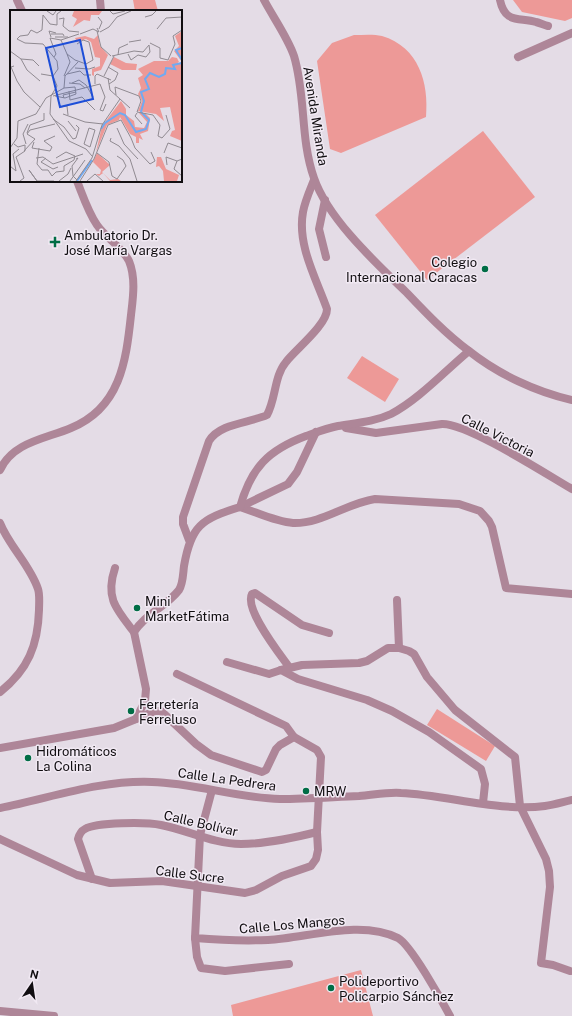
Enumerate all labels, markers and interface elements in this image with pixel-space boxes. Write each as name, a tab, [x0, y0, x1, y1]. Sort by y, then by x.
inset map	[10, 10, 182, 182]
street label: Avenida Miranda	[300, 65, 331, 167]
place label: Ambulatorio Dr. José María Vargas	[64, 228, 172, 258]
marker: Ambulatorio Dr. José María Vargas	[49, 236, 61, 248]
place label: Colegio Internacional Caracas	[346, 255, 477, 285]
marker: Colegio Internacional Caracas	[480, 264, 490, 274]
street label: Calle Victoria	[459, 411, 537, 460]
place label: Mini MarketFátima	[145, 594, 229, 624]
marker: Mini MarketFátima	[132, 603, 142, 613]
place label: Ferretería Ferreluso	[139, 697, 199, 727]
marker: Ferretería Ferreluso	[126, 706, 136, 716]
place label: Hidromáticos La Colina	[36, 744, 117, 774]
marker: Hidromáticos La Colina	[23, 753, 33, 763]
street label: Calle La Pedrera	[177, 765, 277, 794]
place label: MRW	[314, 784, 347, 799]
marker: MRW	[301, 786, 311, 796]
street label: Calle Bolívar	[162, 808, 239, 839]
street label: Calle Sucre	[155, 863, 225, 886]
street label: Calle Los Mangos	[239, 912, 346, 937]
north arrow	[12, 964, 52, 1004]
text: N	[29, 967, 40, 981]
place label: Polideportivo Policarpio Sánchez	[339, 974, 454, 1004]
marker: Polideportivo Policarpio Sánchez	[326, 983, 336, 993]

